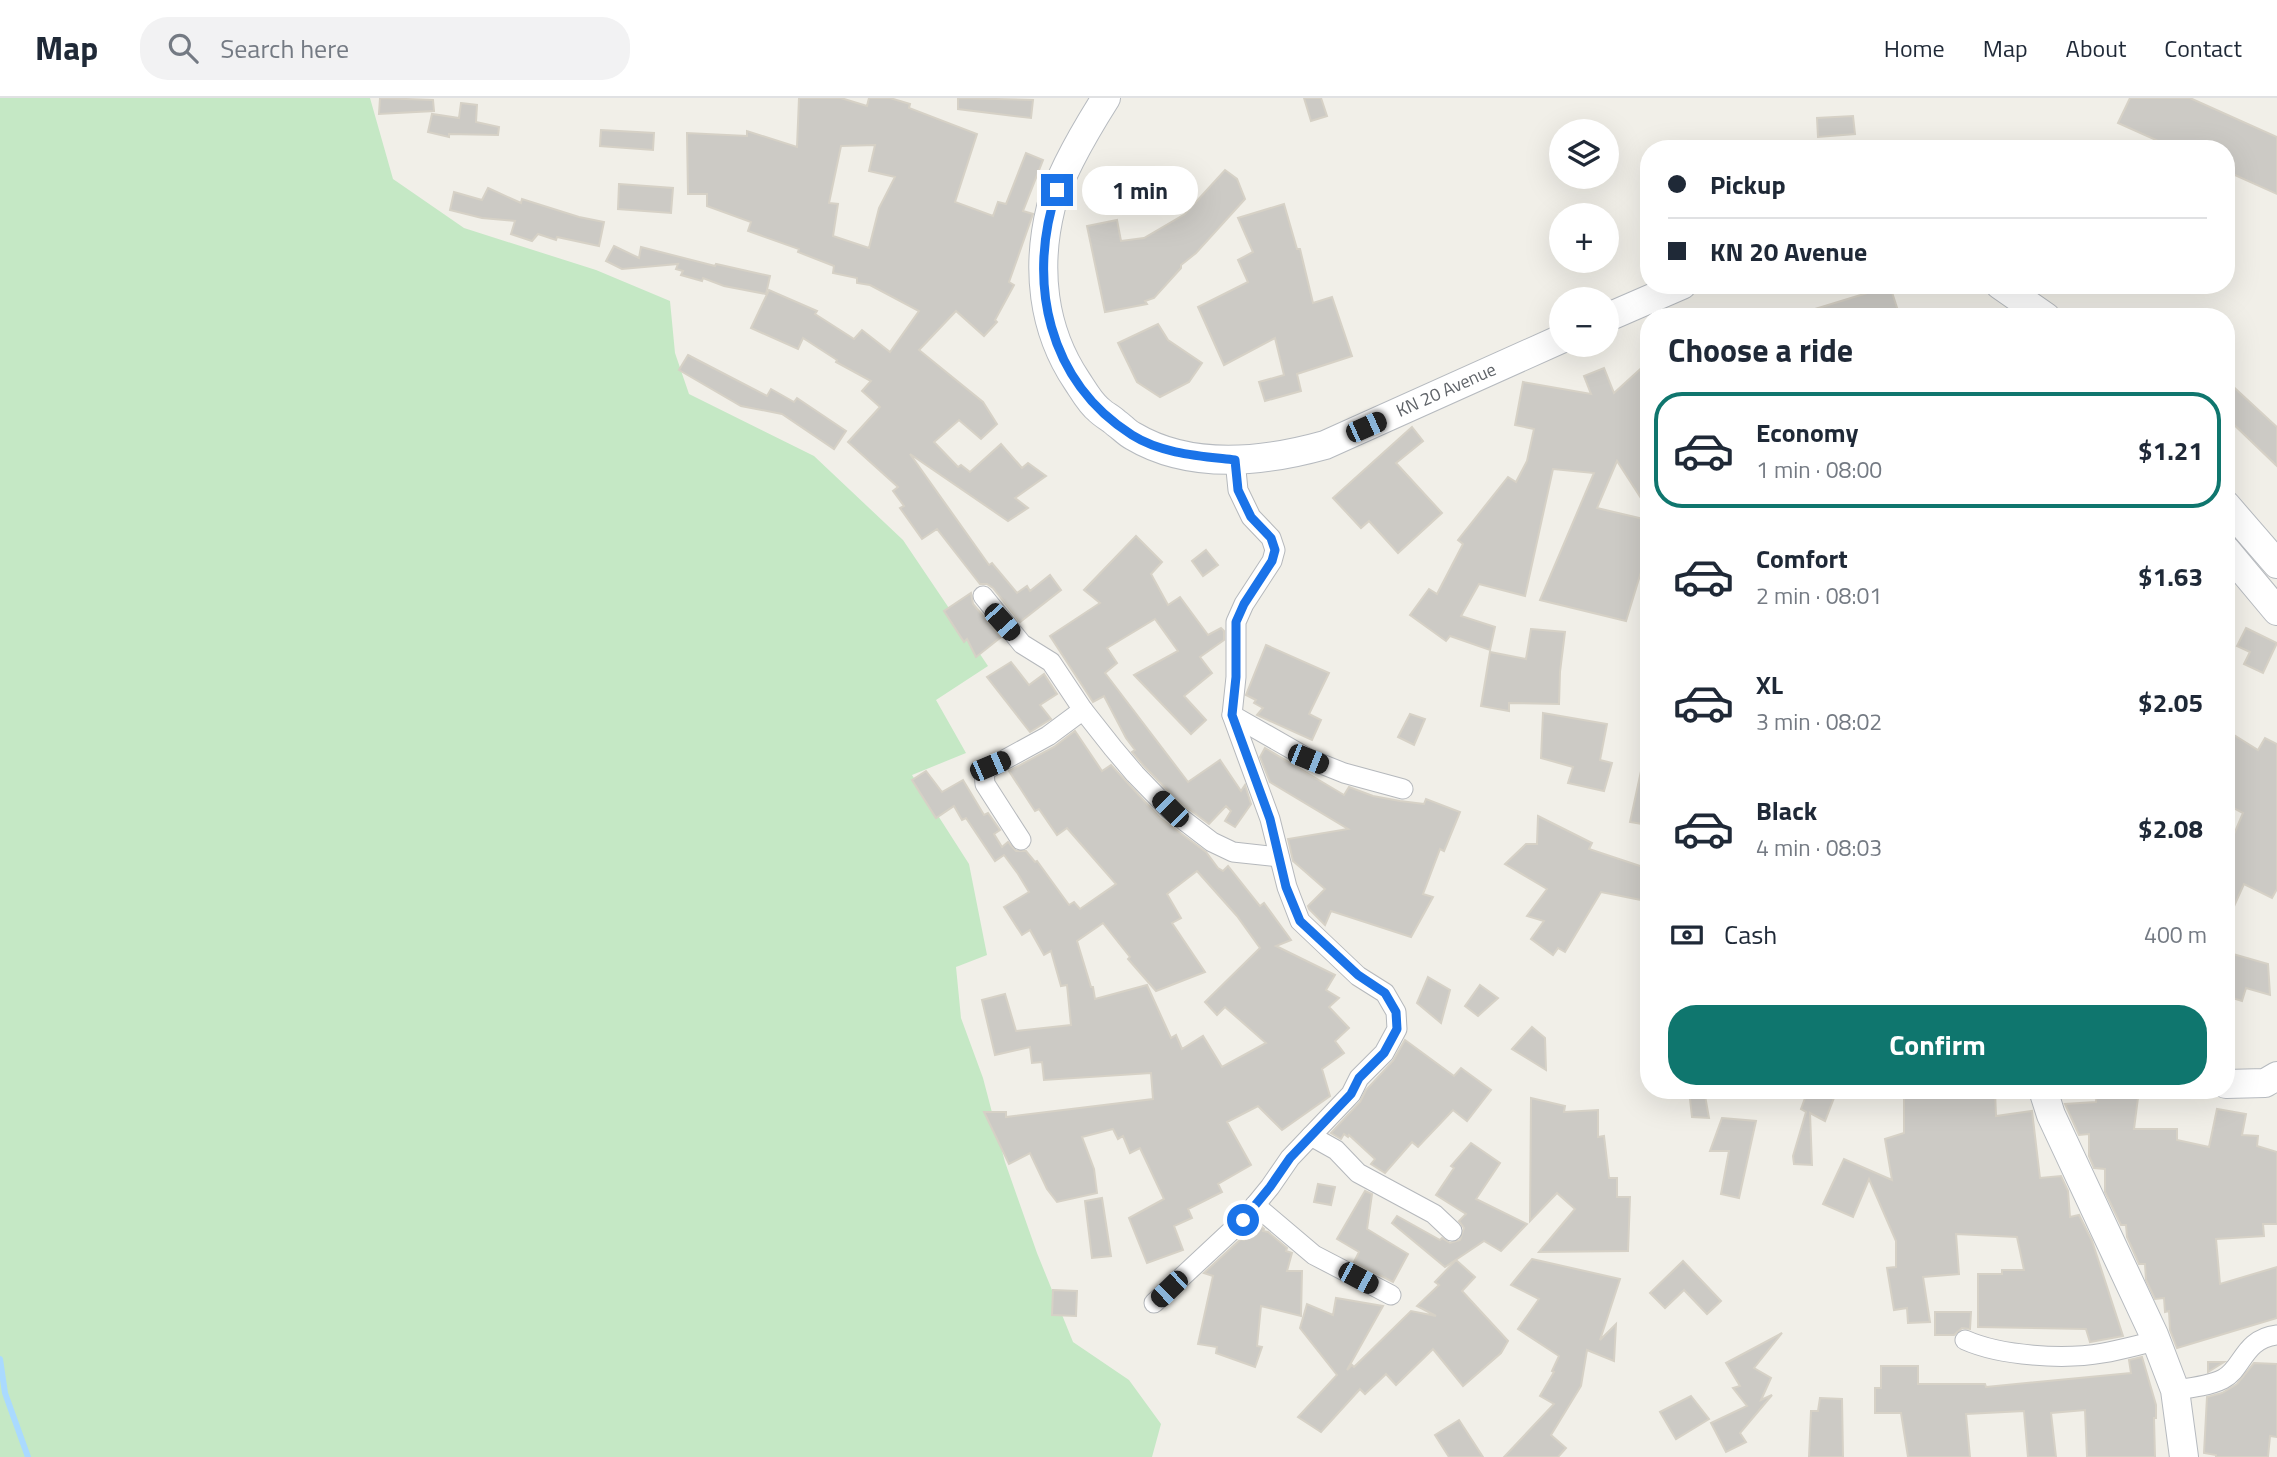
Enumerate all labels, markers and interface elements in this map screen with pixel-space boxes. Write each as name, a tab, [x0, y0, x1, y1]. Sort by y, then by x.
search box	[140, 17, 630, 80]
text: Map	[35, 23, 98, 73]
icon: search	[164, 29, 202, 67]
text: Search here	[220, 29, 349, 68]
text: Home	[1884, 30, 1945, 66]
text: Map	[1983, 30, 2028, 66]
text: About	[2066, 30, 2126, 66]
text: Contact	[2164, 30, 2242, 66]
map controls	[1549, 119, 1619, 357]
button: layers	[1549, 119, 1619, 189]
text: Pickup	[1710, 165, 1786, 204]
callout: 1 min	[1082, 166, 1197, 214]
text: 1 min	[1112, 173, 1168, 208]
route end	[1041, 174, 1073, 206]
button: +	[1549, 203, 1619, 273]
text: KN 20 Avenue	[1710, 232, 1867, 271]
button: −	[1549, 287, 1619, 357]
text: Choose a ride	[1668, 326, 1853, 374]
street label: KN 20 Avenue	[1392, 355, 1500, 424]
car	[1343, 409, 1390, 445]
text: Economy	[1756, 413, 1858, 452]
icon: car	[1672, 419, 1735, 482]
text: $1.21	[2138, 431, 2203, 470]
text: 1 min · 08:00	[1756, 452, 1882, 487]
text: Comfort	[1756, 539, 1848, 578]
icon: car	[1672, 545, 1735, 608]
text: $1.63	[2138, 557, 2203, 596]
text: 2 min · 08:01	[1756, 578, 1882, 613]
car	[981, 599, 1024, 645]
text: XL	[1756, 665, 1783, 704]
icon: car	[1672, 671, 1735, 734]
text: $2.05	[2138, 683, 2203, 722]
text: 3 min · 08:02	[1756, 704, 1882, 739]
car	[1285, 741, 1332, 777]
car	[967, 748, 1014, 784]
car	[1148, 787, 1193, 831]
text: Black	[1756, 791, 1817, 830]
icon: car	[1672, 797, 1735, 860]
text: $2.08	[2138, 809, 2203, 848]
text: 4 min · 08:03	[1756, 830, 1882, 865]
text: Cash	[1724, 915, 1777, 954]
icon: cash	[1668, 916, 1706, 954]
text: 400 m	[2144, 917, 2207, 952]
button: Confirm	[1668, 1005, 2207, 1085]
route start	[1227, 1204, 1259, 1236]
car	[1335, 1259, 1382, 1297]
car	[1147, 1267, 1192, 1311]

